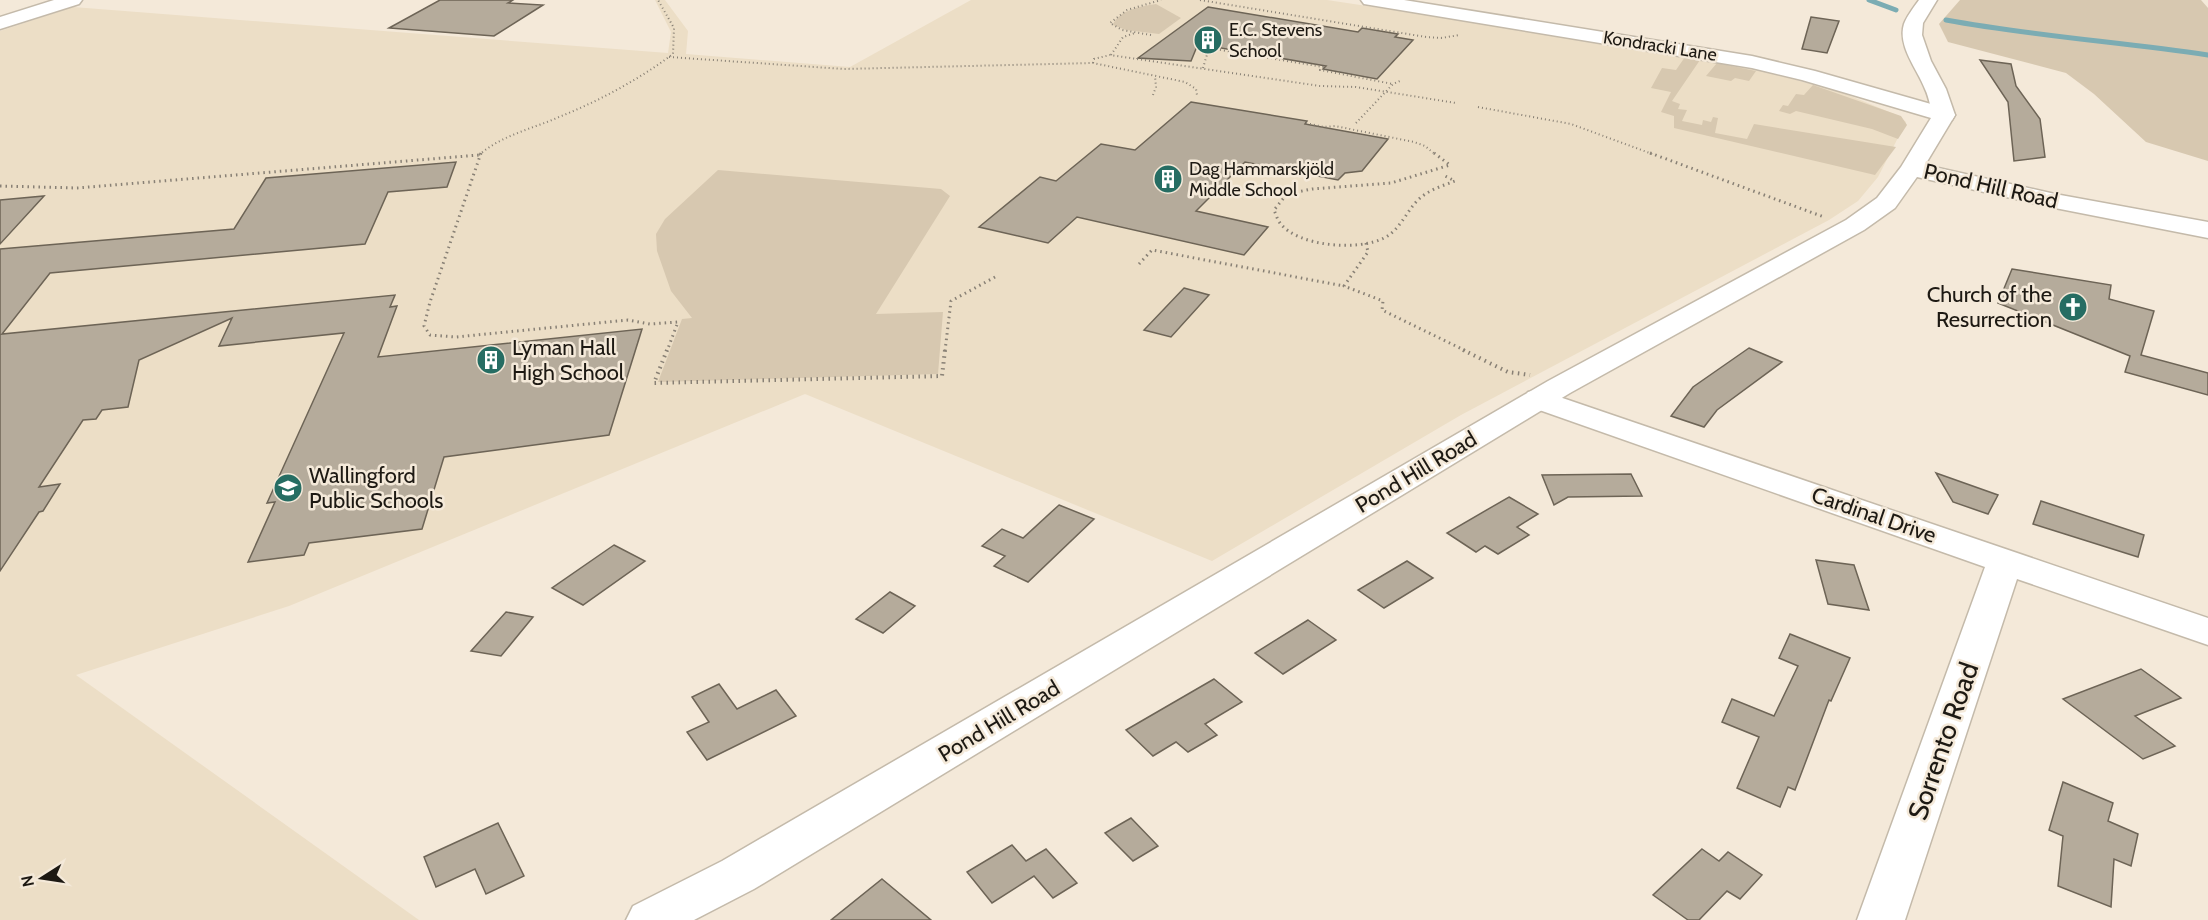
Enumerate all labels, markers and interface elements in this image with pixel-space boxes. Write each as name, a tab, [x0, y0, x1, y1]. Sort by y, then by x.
place label: E.C. Stevens School	[1229, 19, 1322, 62]
building icon: E.C. Stevens School	[1192, 24, 1224, 56]
street label: Kondracki Lane	[1602, 26, 1718, 66]
street label: Pond Hill Road	[1921, 157, 2061, 215]
place label: Dag Hammarskjöld Middle School	[1189, 158, 1334, 201]
building icon: Dag Hammarskjöld Middle School	[1152, 163, 1184, 195]
place label: Church of the Resurrection	[1927, 281, 2052, 333]
church icon: Church of the Resurrection	[2057, 291, 2089, 323]
place label: Lyman Hall High School	[512, 334, 625, 386]
building icon: Lyman Hall High School	[475, 344, 507, 376]
street label: Pond Hill Road	[1350, 425, 1482, 519]
place label: Wallingford Public Schools	[309, 462, 443, 514]
school or university icon: Wallingford Public Schools	[272, 472, 304, 504]
street label: Cardinal Drive	[1808, 481, 1940, 549]
street label: Sorrento Road	[1901, 658, 1985, 824]
street label: Pond Hill Road	[933, 674, 1065, 768]
north arrow	[12, 848, 72, 908]
text: N	[17, 874, 38, 889]

